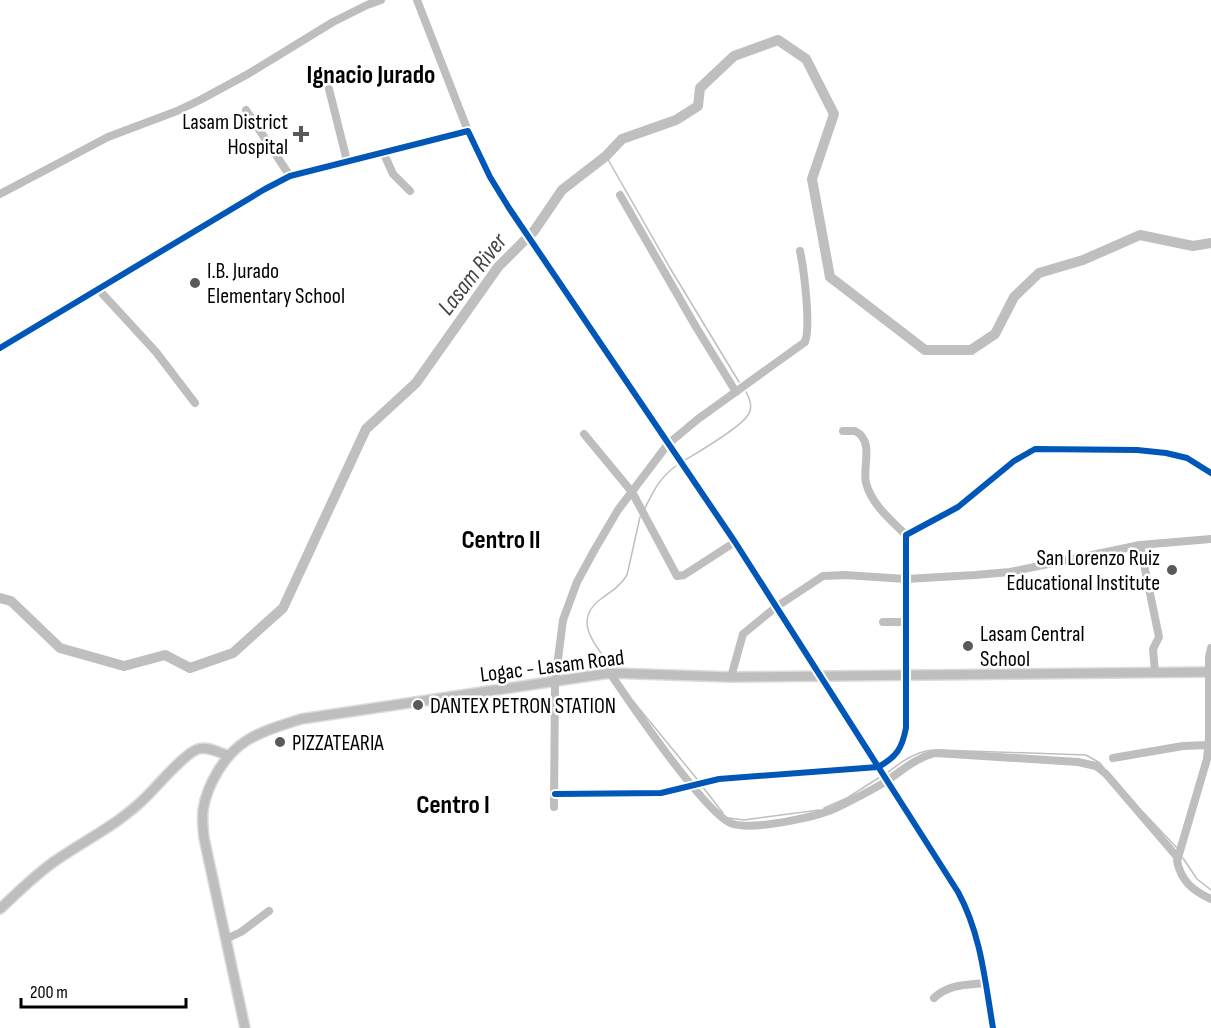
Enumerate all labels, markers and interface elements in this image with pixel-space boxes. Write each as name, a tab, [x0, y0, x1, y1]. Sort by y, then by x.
district label: Ignacio Jurado	[307, 60, 435, 91]
place label: Lasam District Hospital	[182, 109, 288, 161]
marker: Lasam District Hospital	[292, 125, 310, 143]
water label: Lasam River	[432, 227, 514, 321]
place label: I.B. Jurado Elementary School	[207, 258, 345, 310]
marker: I.B. Jurado Elementary School	[188, 276, 202, 290]
district label: Centro II	[461, 525, 541, 556]
place label: San Lorenzo Ruiz Educational Institute	[1006, 545, 1160, 597]
marker: San Lorenzo Ruiz Educational Institute	[1165, 563, 1179, 577]
place label: Lasam Central School	[980, 621, 1085, 673]
marker: Lasam Central School	[961, 639, 975, 653]
street label: Logac - Lasam Road	[479, 644, 626, 689]
place label: DANTEX PETRON STATION	[430, 693, 616, 720]
marker: DANTEX PETRON STATION	[411, 698, 425, 712]
place label: PIZZATEARIA	[292, 730, 384, 757]
marker: PIZZATEARIA	[273, 735, 287, 749]
district label: Centro I	[416, 790, 490, 821]
scale bar	[21, 971, 186, 1009]
text: 200 m	[30, 982, 68, 1003]

